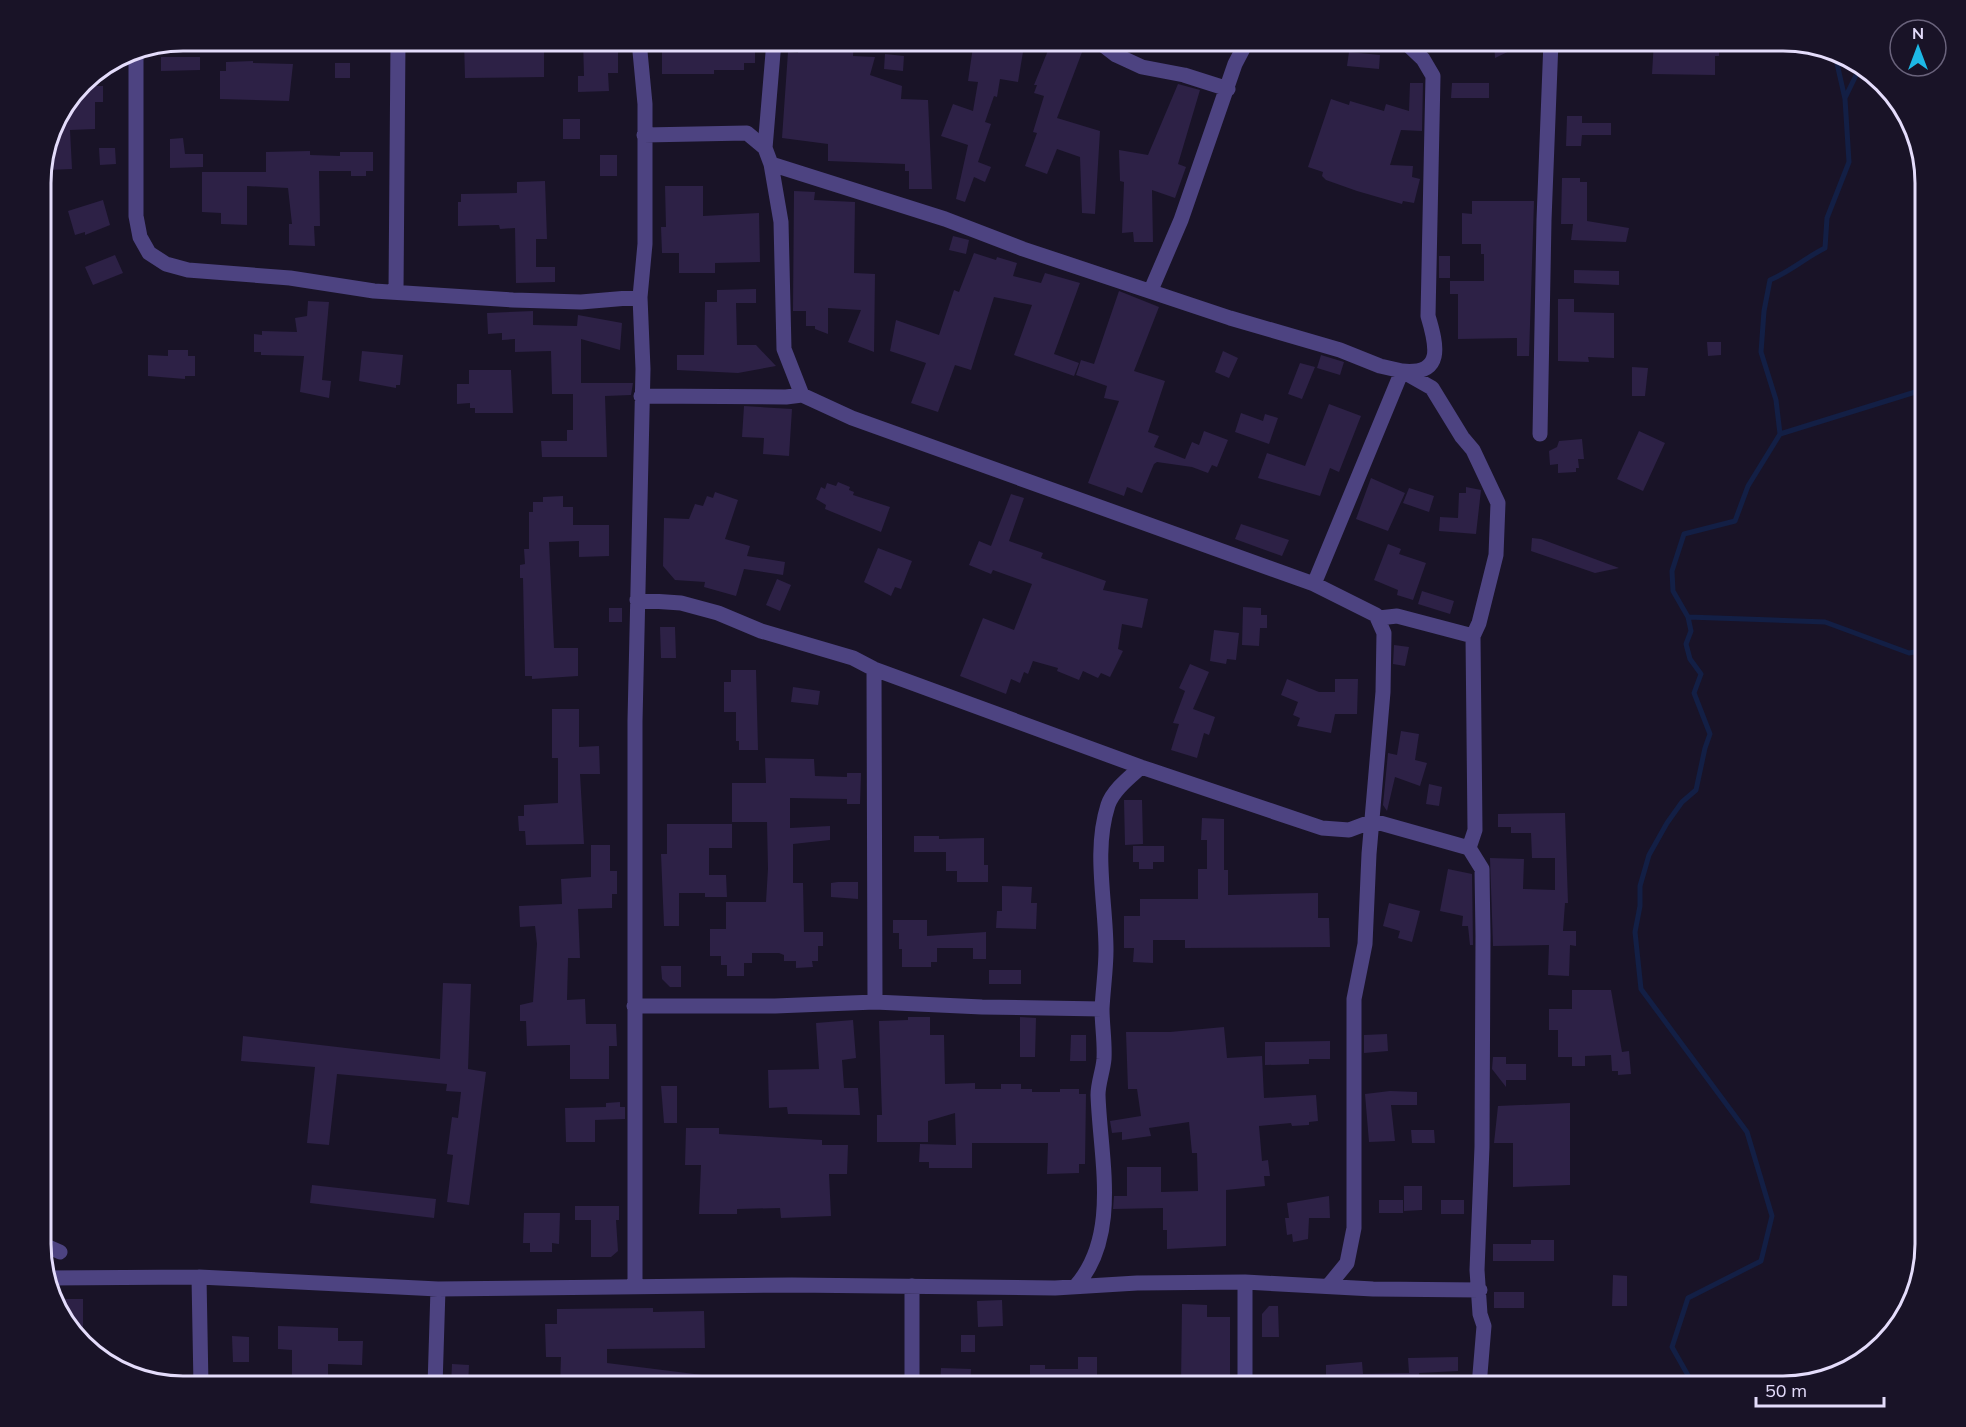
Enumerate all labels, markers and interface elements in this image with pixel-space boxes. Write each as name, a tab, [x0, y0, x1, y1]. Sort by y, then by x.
north arrow	[1888, 18, 1948, 78]
text: N	[1912, 23, 1924, 43]
scale bar	[1756, 1370, 1884, 1408]
text: 50 m	[1765, 1379, 1807, 1402]

